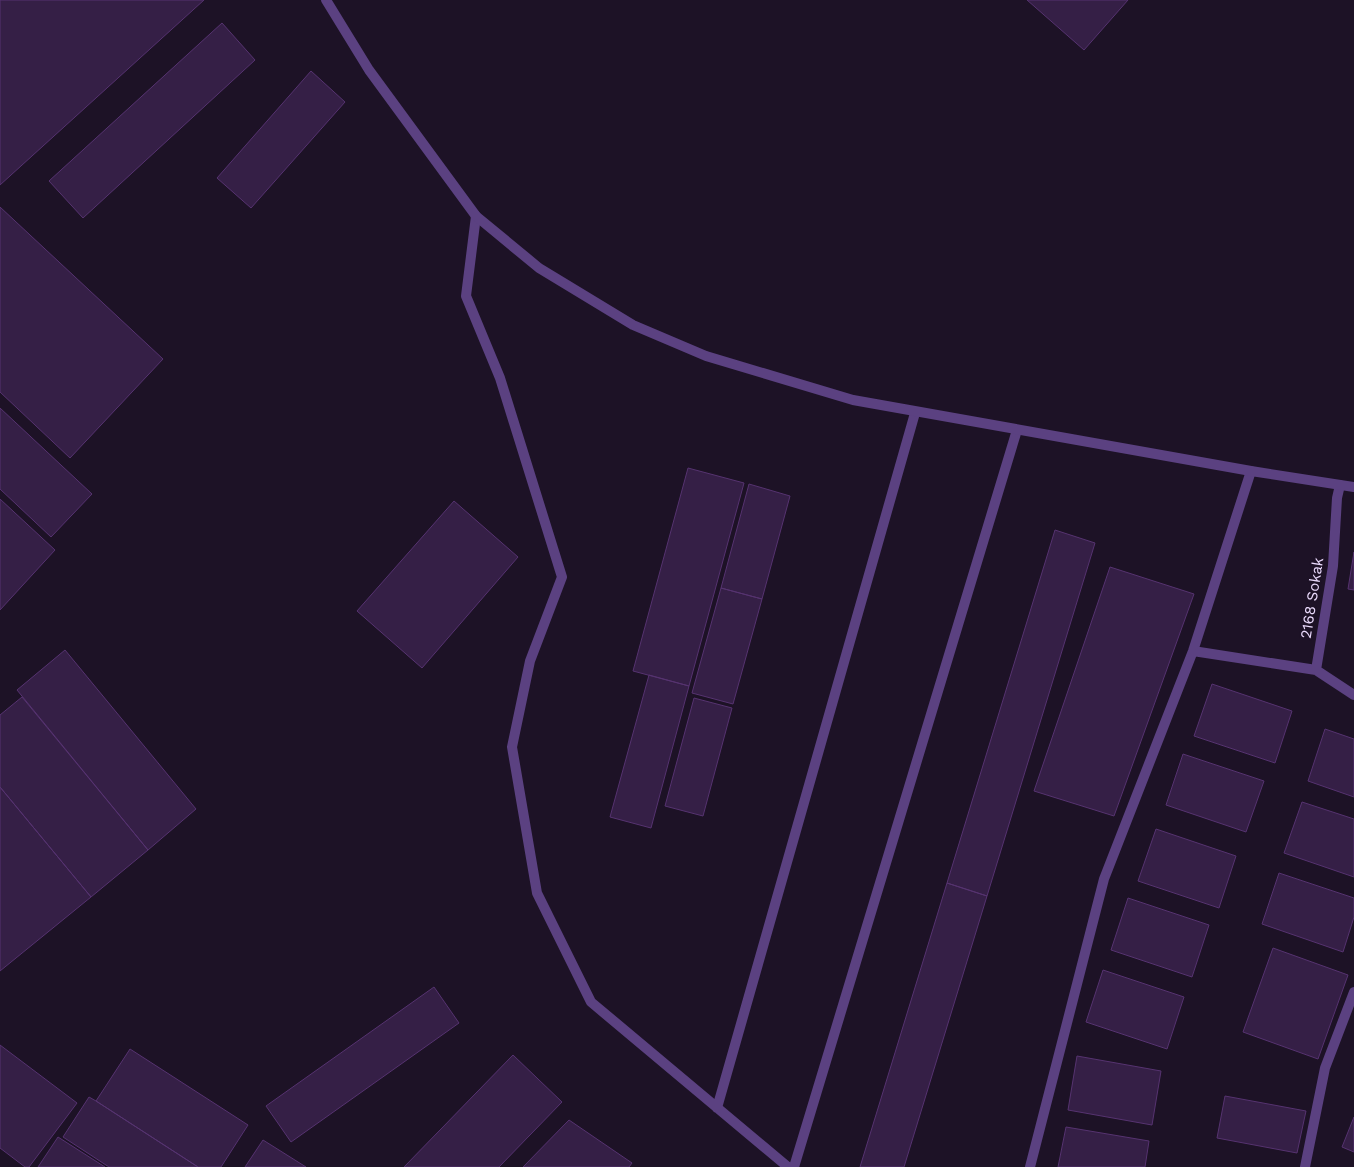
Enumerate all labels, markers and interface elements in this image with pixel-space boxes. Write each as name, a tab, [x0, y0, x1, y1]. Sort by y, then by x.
street label: 2168 Sokak	[1297, 556, 1327, 640]

